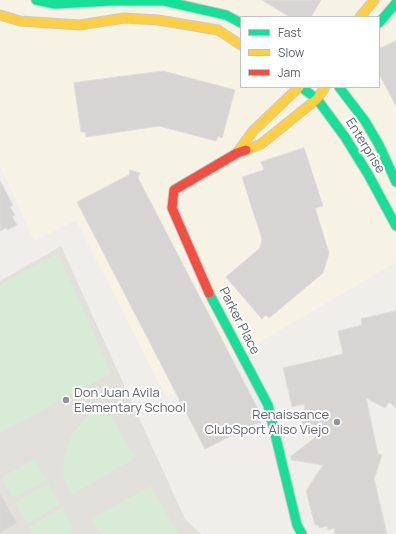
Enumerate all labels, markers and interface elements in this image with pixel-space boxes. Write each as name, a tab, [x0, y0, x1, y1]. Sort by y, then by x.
legend	[240, 16, 380, 88]
text: Fast	[278, 24, 302, 41]
text: Slow	[278, 44, 304, 61]
text: Jam	[278, 64, 300, 81]
street label: Enterprise	[342, 115, 388, 177]
street label: Parker Place	[215, 285, 263, 357]
place label: Don Juan Avila Elementary School	[74, 385, 186, 416]
marker: Don Juan Avila Elementary School	[61, 395, 71, 405]
place label: Renaissance ClubSport Aliso Viejo	[205, 407, 329, 438]
marker: Renaissance ClubSport Aliso Viejo	[332, 417, 342, 427]

